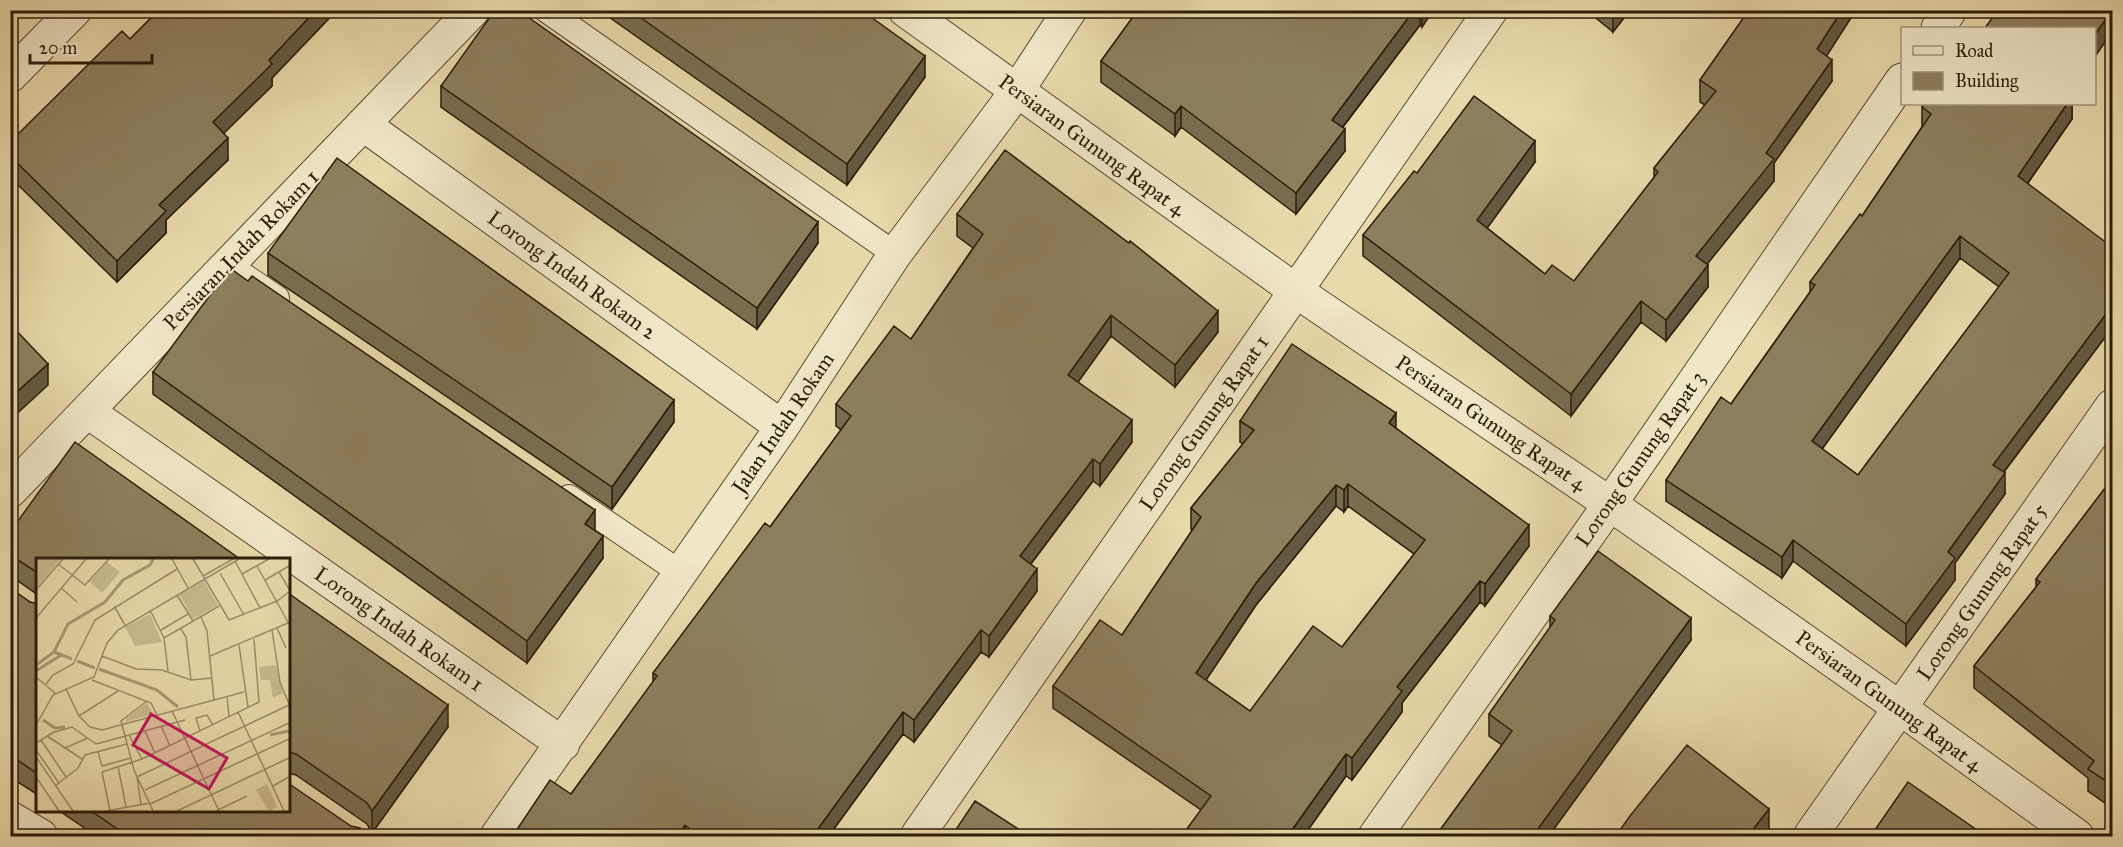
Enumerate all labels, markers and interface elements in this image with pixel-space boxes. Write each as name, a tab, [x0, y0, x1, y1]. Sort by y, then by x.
scale bar	[30, 27, 152, 65]
legend	[1901, 27, 2096, 105]
text: 20 m	[39, 37, 77, 59]
text: Road	[1955, 40, 1993, 62]
street label: Persiaran Gunung Rapat 4	[994, 69, 1191, 222]
text: Building	[1955, 70, 2019, 93]
street label: Persiaran Indah Rokam 1	[158, 164, 324, 336]
street label: Lorong Indah Rokam 2	[482, 205, 662, 345]
street label: Lorong Gunung Rapat 1	[1134, 330, 1274, 516]
street label: Jalan Indah Rokam	[725, 347, 840, 500]
street label: Persiaran Gunung Rapat 4	[1391, 349, 1592, 497]
street label: Lorong Gunung Rapat 3	[1570, 366, 1710, 552]
street label: Lorong Gunung Rapat 5	[1911, 498, 2053, 685]
inset map	[36, 558, 290, 811]
street label: Lorong Indah Rokam 1	[309, 561, 489, 697]
street label: Persiaran Gunung Rapat 4	[1791, 625, 1988, 778]

